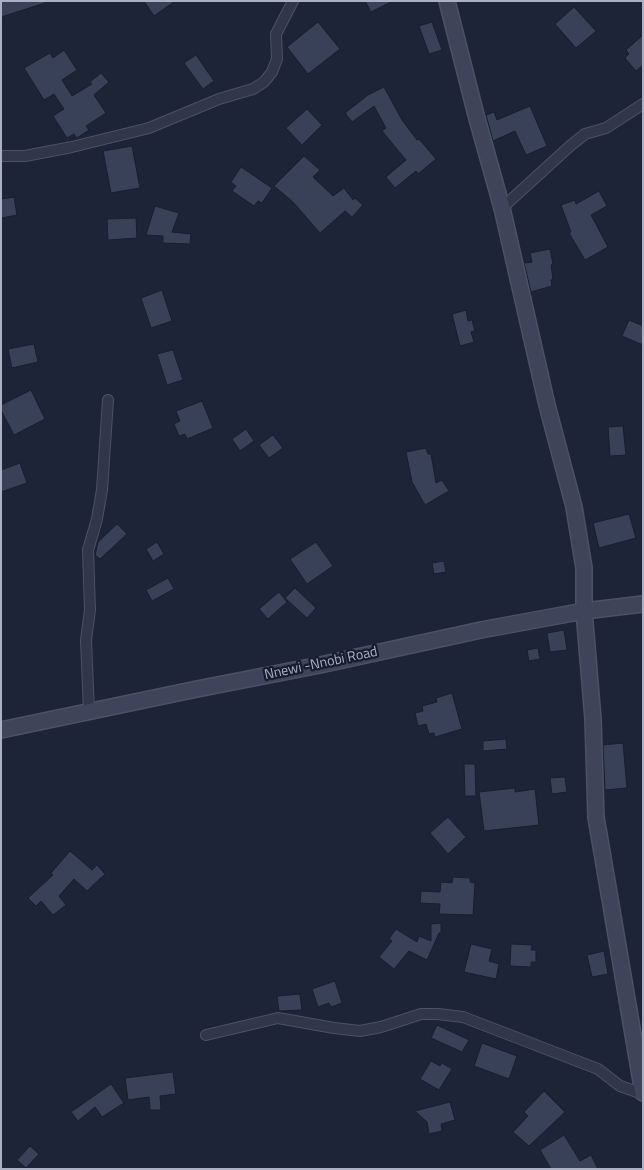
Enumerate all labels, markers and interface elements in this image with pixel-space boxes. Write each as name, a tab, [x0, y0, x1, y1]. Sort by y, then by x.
street label: Nnewi -Nnobi Road	[263, 644, 379, 684]

